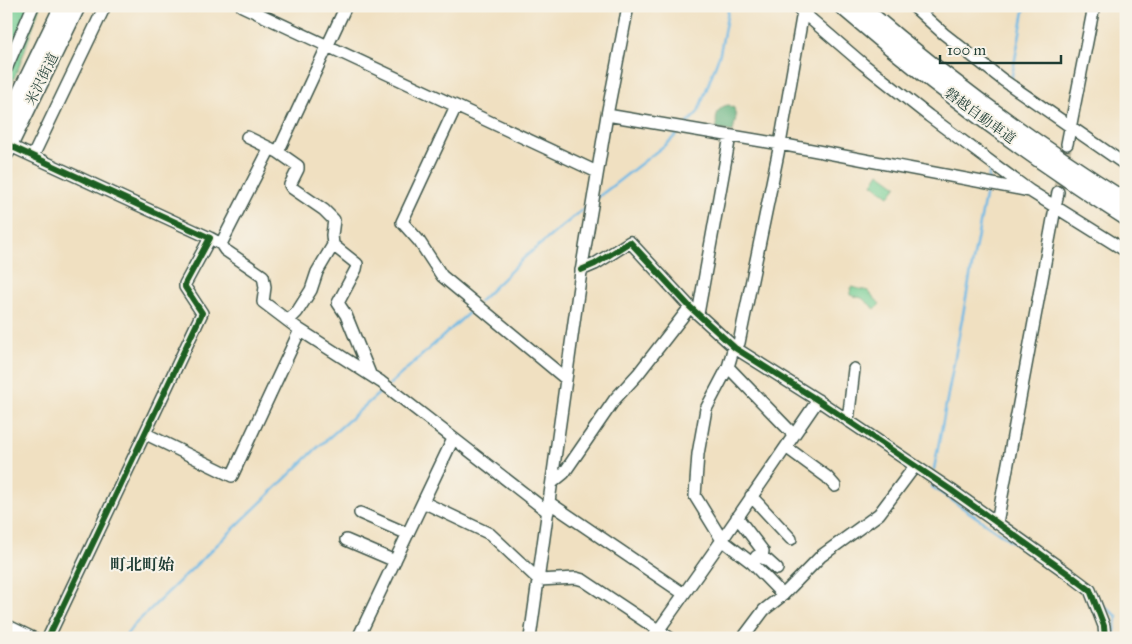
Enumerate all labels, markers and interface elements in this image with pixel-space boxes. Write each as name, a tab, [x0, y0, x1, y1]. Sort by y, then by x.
scale bar	[940, 32, 1061, 64]
text: 100 m	[947, 41, 987, 59]
street label: 米沢街道	[22, 50, 62, 108]
street label: 磐越自動車道	[941, 84, 1019, 148]
district label: 町北町始	[110, 555, 174, 574]

